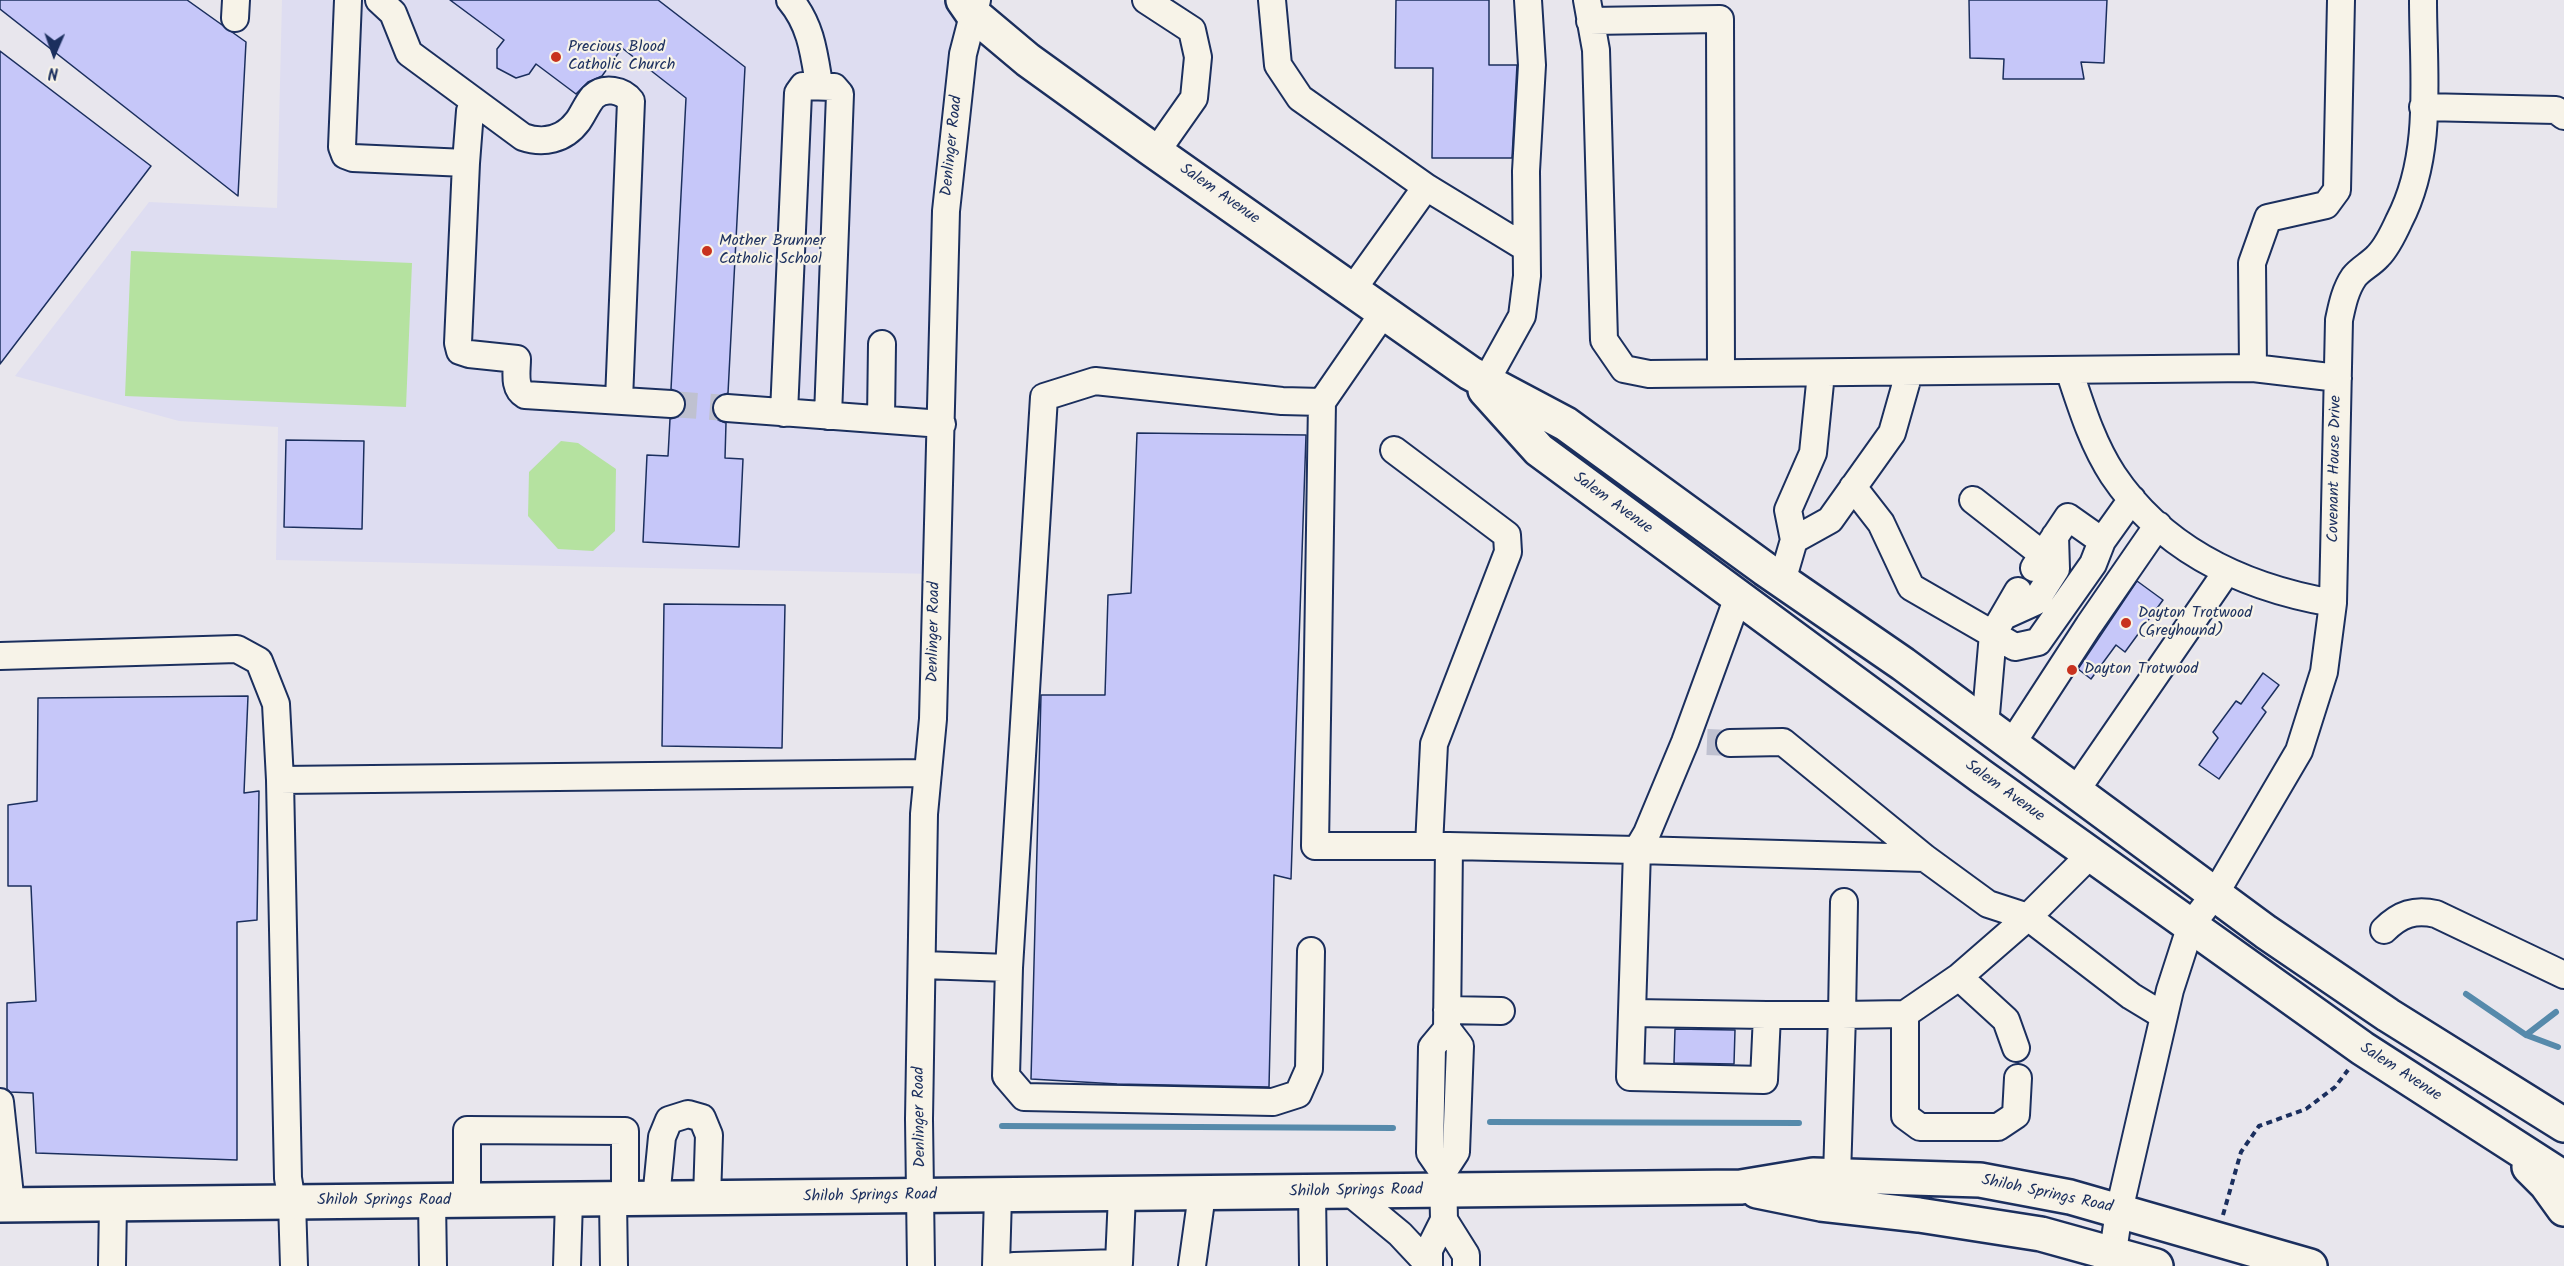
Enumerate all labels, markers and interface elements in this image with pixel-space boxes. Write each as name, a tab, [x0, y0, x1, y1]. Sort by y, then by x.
north arrow	[24, 24, 84, 84]
place label: Precious Blood Catholic Church	[568, 38, 675, 76]
marker: Precious Blood Catholic Church	[549, 50, 563, 64]
text: N	[48, 60, 59, 85]
street label: Denlinger Road	[938, 95, 968, 197]
street label: Salem Avenue	[1175, 160, 1263, 230]
place label: Mother Brunner Catholic School	[719, 232, 825, 270]
marker: Mother Brunner Catholic School	[700, 244, 714, 258]
street label: Covenant House Drive	[2325, 395, 2347, 543]
street label: Salem Avenue	[1569, 469, 1655, 539]
street label: Denlinger Road	[925, 581, 945, 683]
place label: Dayton Trotwood (Greyhound)	[2138, 604, 2252, 642]
marker: Dayton Trotwood (Greyhound)	[2119, 616, 2133, 630]
place label: Dayton Trotwood	[2084, 660, 2198, 680]
marker: Dayton Trotwood	[2065, 663, 2079, 677]
street label: Salem Avenue	[1961, 757, 2047, 827]
street label: Salem Avenue	[2356, 1040, 2444, 1106]
street label: Denlinger Road	[911, 1066, 931, 1168]
street label: Shiloh Springs Road	[1980, 1172, 2114, 1218]
street label: Shiloh Springs Road	[1289, 1181, 1423, 1203]
street label: Shiloh Springs Road	[803, 1186, 937, 1208]
street label: Shiloh Springs Road	[317, 1191, 451, 1211]

